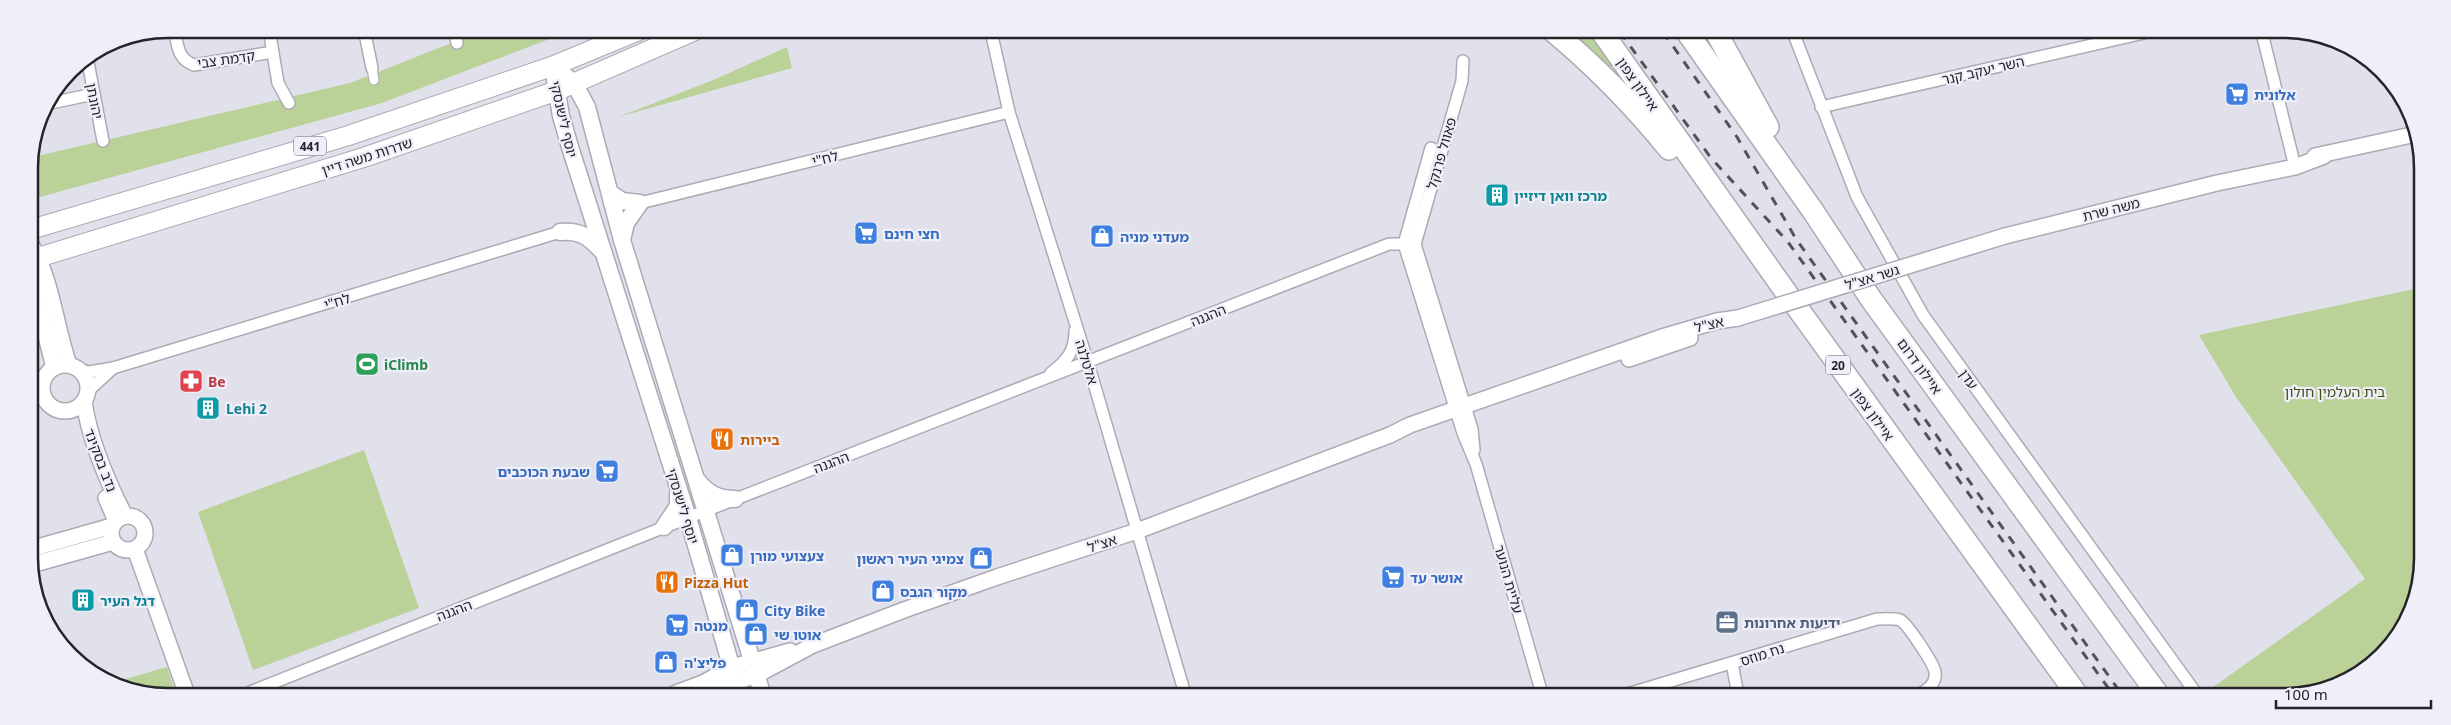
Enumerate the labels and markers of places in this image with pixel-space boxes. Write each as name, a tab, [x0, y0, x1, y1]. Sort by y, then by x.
supermarket icon: אלונית	[2224, 81, 2250, 107]
place label: אלונית	[2254, 85, 2296, 104]
building icon: מרכז וואן דיזיין	[1484, 182, 1510, 208]
place label: מרכז וואן דיזיין	[1514, 186, 1607, 205]
supermarket icon: חצי חינם	[853, 220, 879, 246]
shop icon: מעדני מניה	[1089, 223, 1115, 249]
place label: חצי חינם	[884, 224, 940, 243]
place label: מעדני מניה	[1120, 227, 1189, 246]
sports icon: iClimb	[354, 351, 380, 377]
place label: iClimb	[384, 355, 428, 374]
pharmacy icon: Be	[178, 368, 204, 394]
place label: Be	[208, 372, 226, 391]
building icon: Lehi 2	[195, 395, 221, 421]
place label: Lehi 2	[226, 399, 267, 418]
restaurant icon: ביירות	[709, 426, 735, 452]
place label: ביירות	[740, 430, 780, 449]
supermarket icon: שבעת הכוכבים	[594, 458, 620, 484]
place label: שבעת הכוכבים	[497, 462, 590, 481]
shop icon: צעצועי מורן	[719, 542, 745, 568]
shop icon: צמיגי העיר ראשון	[968, 545, 994, 571]
place label: צעצועי מורן	[750, 546, 824, 565]
place label: צמיגי העיר ראשון	[856, 549, 964, 568]
supermarket icon: אושר עד	[1380, 564, 1406, 590]
place label: אושר עד	[1410, 568, 1464, 587]
restaurant icon: Pizza Hut	[654, 569, 680, 595]
place label: Pizza Hut	[684, 573, 749, 592]
shop icon: מקור הגבס	[870, 578, 896, 604]
place label: מקור הגבס	[900, 582, 967, 601]
building icon: דגל העיר	[70, 587, 96, 613]
place label: דגל העיר	[100, 591, 155, 610]
shop icon: City Bike	[734, 597, 760, 623]
place label: City Bike	[764, 601, 825, 620]
office icon: ידיעות אחרונות	[1714, 609, 1740, 635]
supermarket icon: מנטה	[664, 612, 690, 638]
place label: ידיעות אחרונות	[1744, 613, 1841, 632]
place label: מנטה	[694, 616, 728, 635]
shop icon: אוטו שי	[743, 621, 769, 647]
place label: אוטו שי	[774, 625, 822, 644]
shop icon: פליצ'ה	[653, 649, 679, 675]
place label: פליצ'ה	[684, 653, 726, 672]

